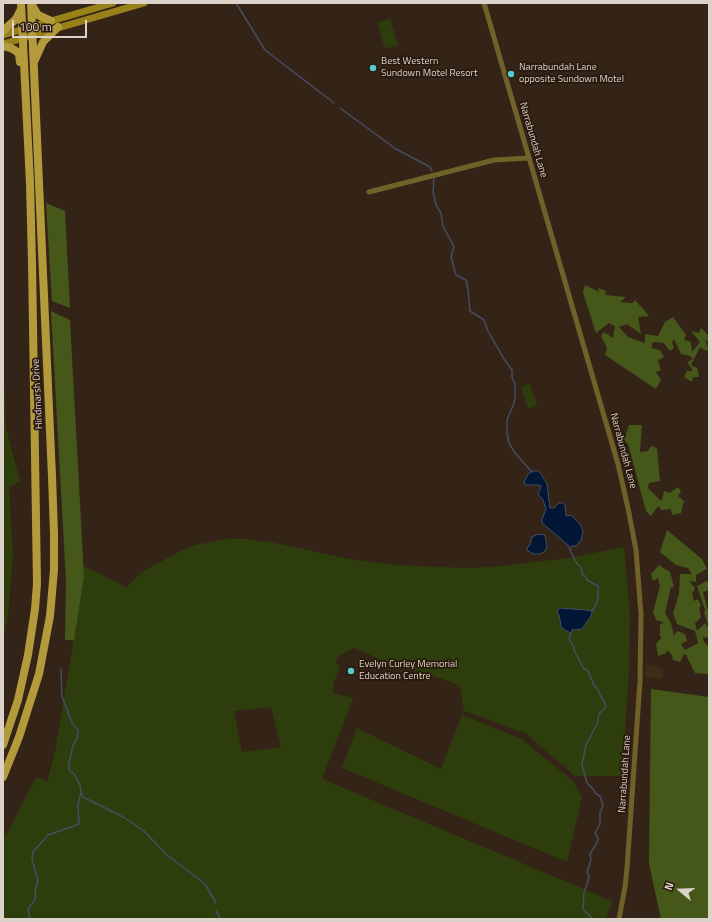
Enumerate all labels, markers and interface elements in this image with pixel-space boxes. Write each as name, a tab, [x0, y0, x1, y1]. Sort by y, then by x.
scale bar	[14, 12, 89, 38]
text: 100 m	[19, 17, 52, 36]
place label: Best Western Sundown Motel Resort	[381, 56, 477, 80]
place label: Narrabundah Lane opposite Sundown Motel	[519, 62, 624, 86]
marker: Best Western Sundown Motel Resort	[368, 63, 378, 73]
marker: Narrabundah Lane opposite Sundown Motel	[506, 69, 516, 79]
street label: Narrabundah Lane	[517, 101, 549, 179]
street label: Hindmarsh Drive	[30, 358, 46, 430]
street label: Narrabundah Lane	[607, 412, 639, 490]
place label: Evelyn Curley Memorial Education Centre	[359, 659, 457, 682]
marker: Evelyn Curley Memorial Education Centre	[346, 666, 356, 676]
street label: Narrabundah Lane	[616, 735, 634, 813]
north arrow	[660, 870, 700, 910]
text: N	[660, 880, 677, 892]

